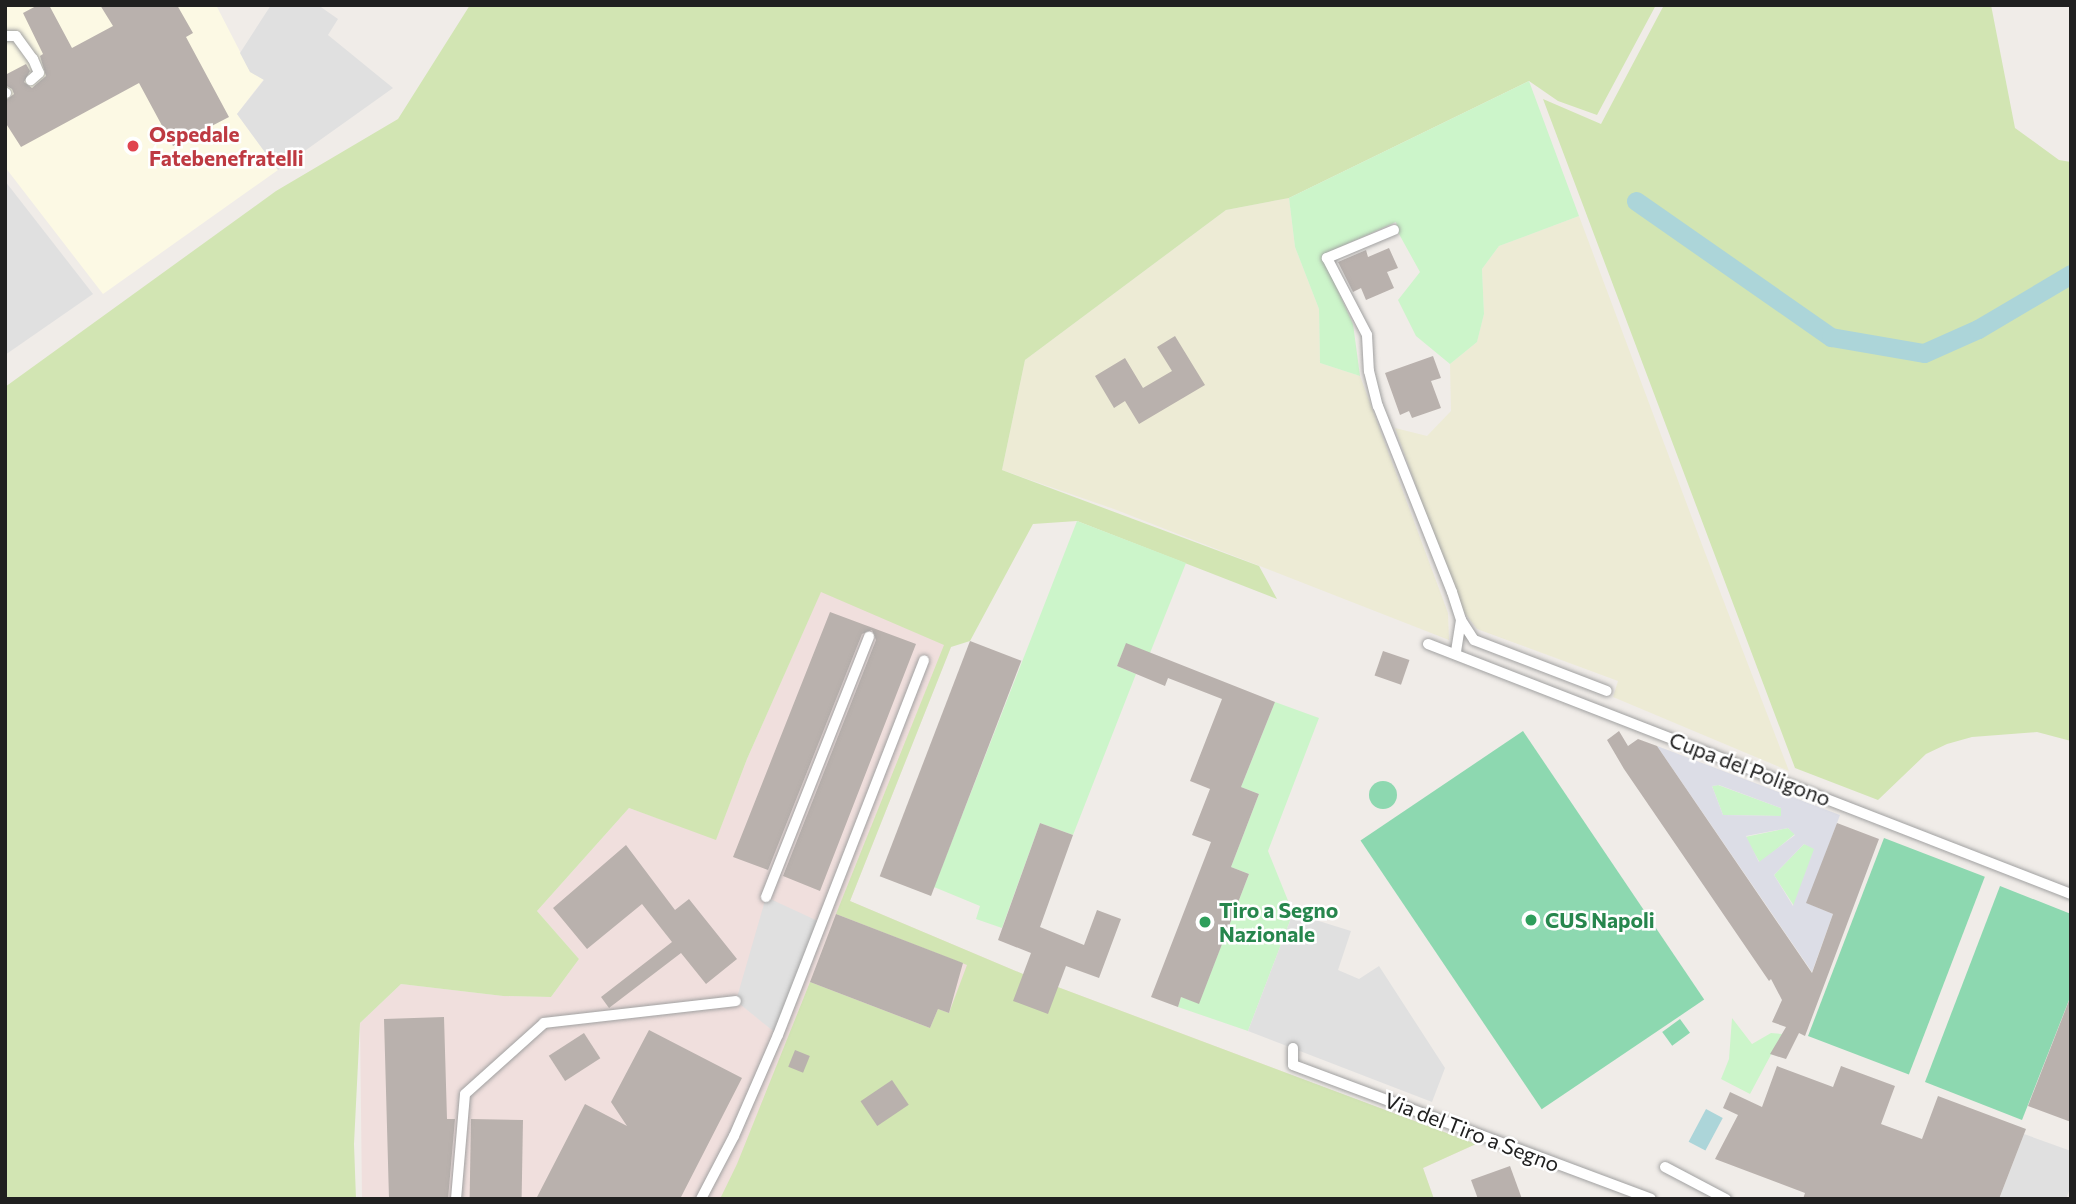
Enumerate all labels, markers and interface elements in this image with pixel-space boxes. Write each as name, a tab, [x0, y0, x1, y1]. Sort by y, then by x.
place label: Ospedale Fatebenefratelli	[149, 121, 303, 171]
marker: Ospedale Fatebenefratelli	[123, 136, 143, 156]
street label: Cupa del Poligono	[1666, 727, 1834, 811]
place label: Tiro a Segno Nazionale	[1219, 897, 1338, 947]
place label: CUS Napoli	[1545, 907, 1655, 933]
marker: CUS Napoli	[1523, 912, 1539, 928]
marker: Tiro a Segno Nazionale	[1197, 914, 1213, 930]
street label: Via del Tiro a Segno	[1381, 1087, 1563, 1177]

